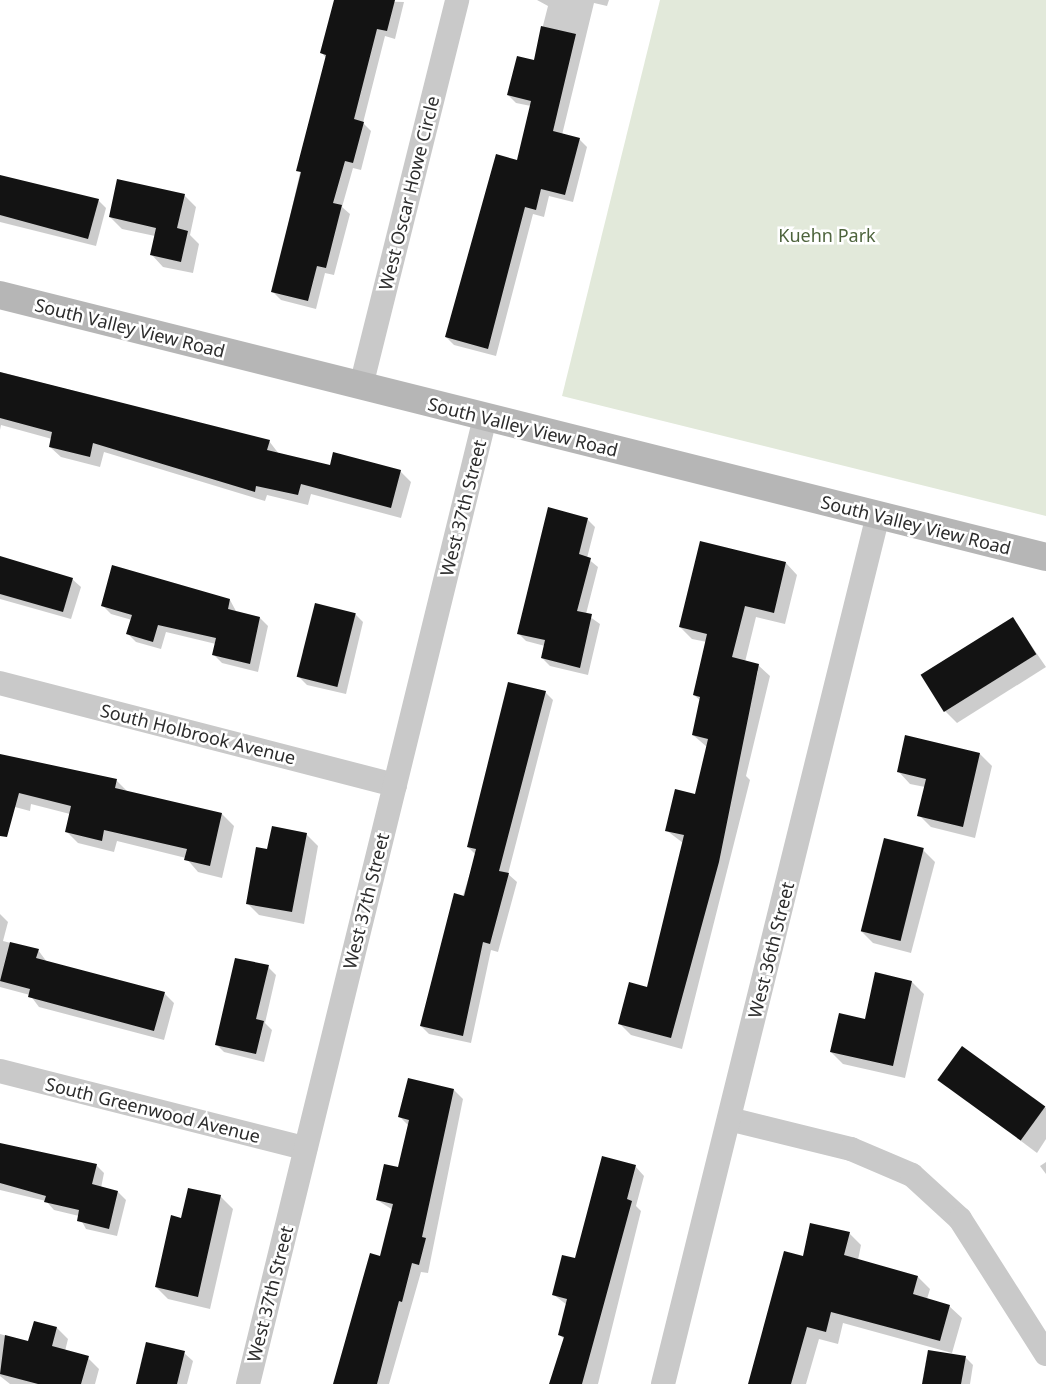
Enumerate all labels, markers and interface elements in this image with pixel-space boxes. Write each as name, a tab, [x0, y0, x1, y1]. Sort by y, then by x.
street label: West Oscar Howe Circle	[374, 94, 444, 292]
park label: Kuehn Park	[778, 224, 876, 246]
street label: South Valley View Road	[33, 294, 227, 362]
street label: South Valley View Road	[426, 393, 620, 461]
street label: West 37th Street	[436, 438, 490, 578]
street label: South Valley View Road	[819, 491, 1013, 559]
street label: South Holbrook Avenue	[98, 699, 298, 769]
street label: West 37th Street	[339, 831, 393, 971]
street label: West 36th Street	[744, 880, 798, 1020]
street label: South Greenwood Avenue	[43, 1073, 263, 1147]
street label: West 37th Street	[243, 1224, 297, 1364]

